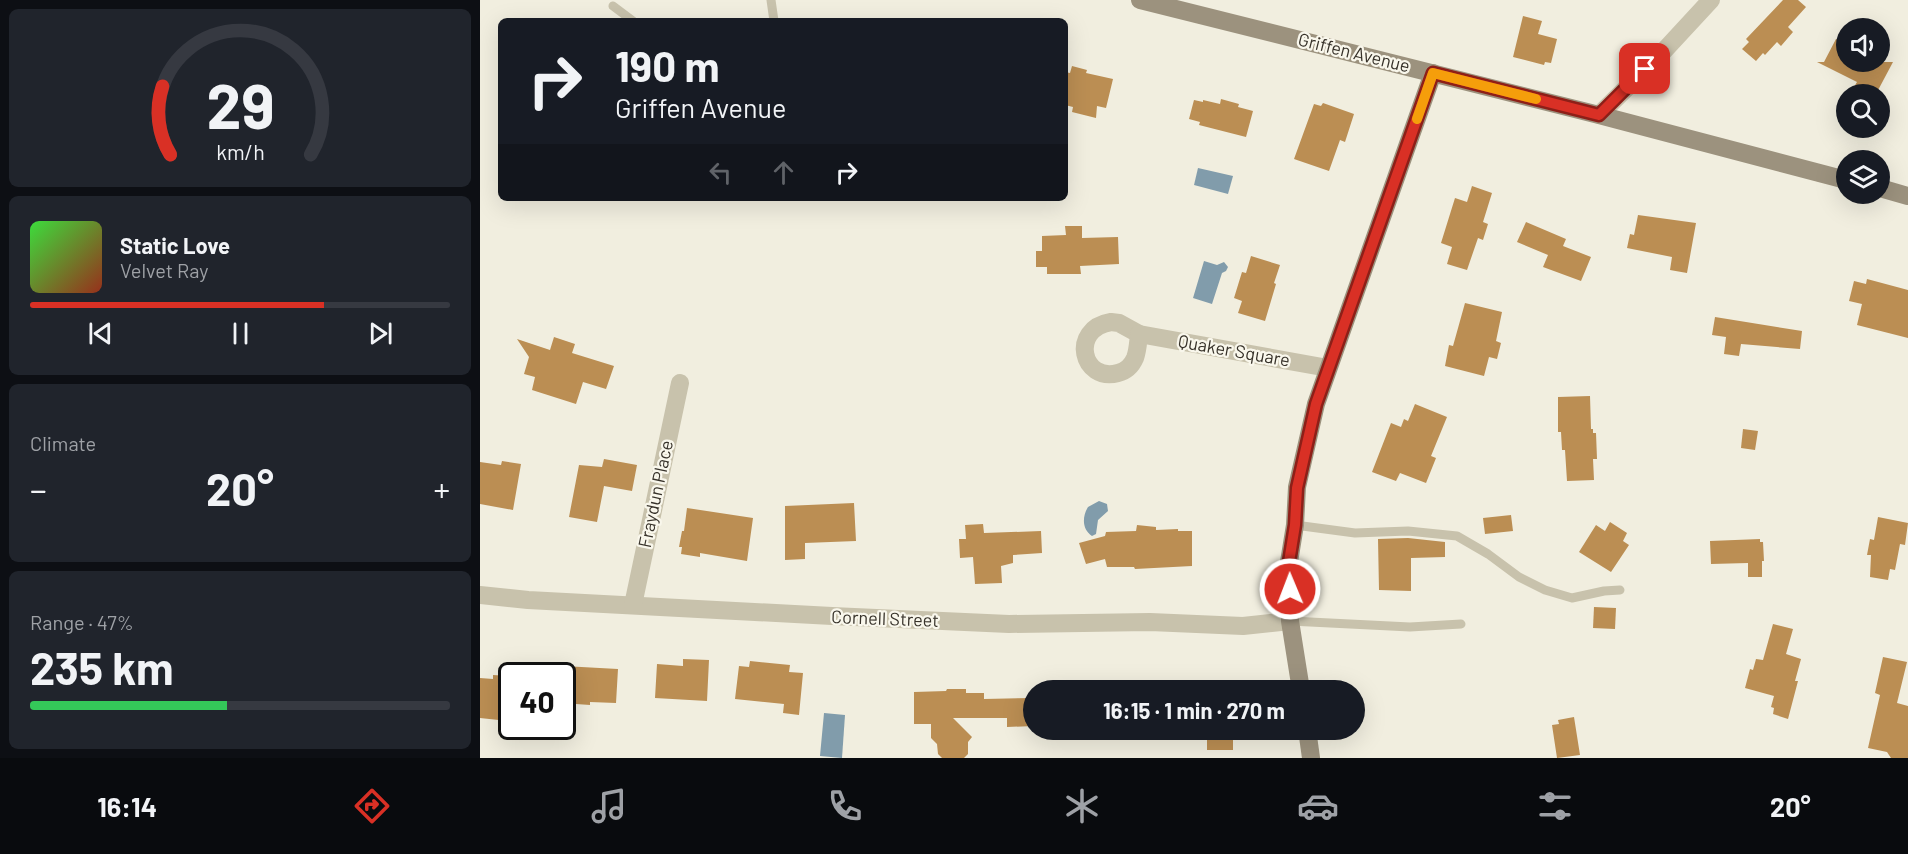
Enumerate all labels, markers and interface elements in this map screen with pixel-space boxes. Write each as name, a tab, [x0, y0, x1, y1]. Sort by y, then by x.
map controls	[1836, 18, 1890, 204]
button: sound	[1836, 18, 1890, 72]
street label: Griffen Avenue	[1296, 28, 1412, 77]
text: 190 m	[615, 40, 720, 90]
icon: right	[516, 42, 594, 120]
pin	[1619, 43, 1670, 94]
icon: arrive	[1628, 52, 1661, 85]
text: 29	[206, 67, 274, 141]
button: search	[1836, 84, 1890, 138]
text: Griffen Avenue	[615, 91, 786, 123]
text: km/h	[216, 140, 264, 165]
button: layers	[1836, 150, 1890, 204]
icon: left	[704, 156, 737, 189]
icon: ahead	[767, 156, 800, 189]
icon: right	[830, 156, 863, 189]
text: Static Love	[120, 232, 230, 258]
text: Velvet Ray	[120, 258, 209, 282]
icon: previous	[84, 317, 117, 350]
icon: pause	[224, 317, 257, 350]
icon: next	[364, 317, 397, 350]
street label: Quaker Square	[1177, 329, 1292, 371]
text: Climate	[30, 431, 96, 455]
street label: Fraydun Place	[633, 438, 677, 550]
text: 20°	[206, 461, 274, 515]
text: −	[30, 469, 47, 509]
text: +	[434, 469, 450, 509]
position arrow	[1258, 557, 1322, 621]
street label: Cornell Street	[831, 605, 939, 631]
text: Range · 47%	[30, 610, 134, 634]
text: 235 km	[30, 640, 174, 694]
speed limit sign: 40	[498, 662, 576, 740]
text: 16:15 · 1 min · 270 m	[1103, 697, 1285, 723]
icon: directions	[351, 785, 393, 827]
icon: music	[588, 785, 630, 827]
icon: phone	[824, 785, 866, 827]
icon: climate	[1061, 785, 1103, 827]
icon: car	[1297, 785, 1339, 827]
icon: filters	[1534, 785, 1576, 827]
text: 16:14	[97, 790, 157, 822]
text: 20°	[1770, 790, 1811, 822]

